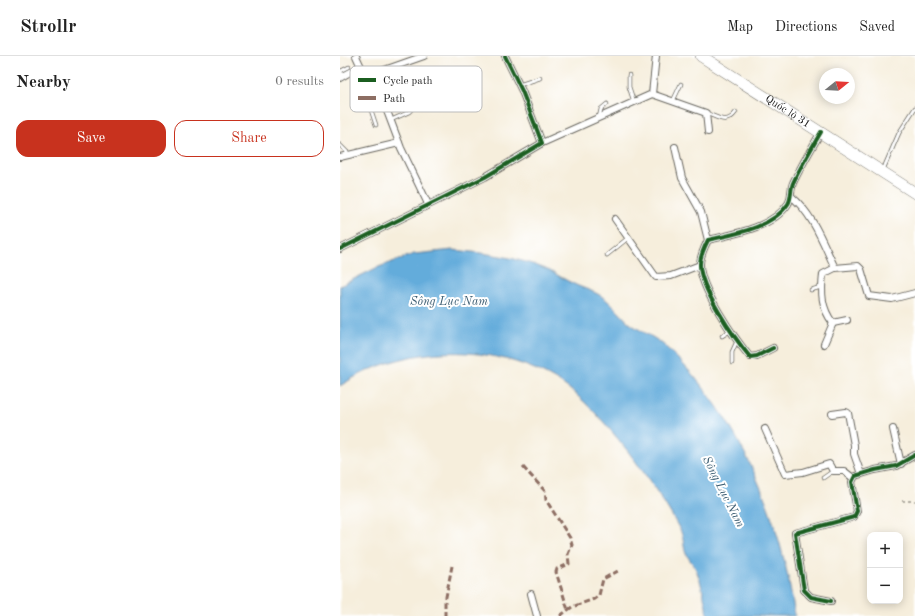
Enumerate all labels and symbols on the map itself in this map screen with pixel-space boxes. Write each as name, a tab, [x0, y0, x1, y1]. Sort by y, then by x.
legend	[350, 66, 482, 112]
north arrow	[819, 68, 855, 104]
text: Cycle path	[383, 76, 433, 87]
street label: Quốc lộ 31	[763, 93, 812, 130]
text: Path	[383, 94, 405, 105]
water label: Sông Lục Nam	[410, 296, 488, 308]
water label: Sông Lục Nam	[700, 455, 746, 530]

